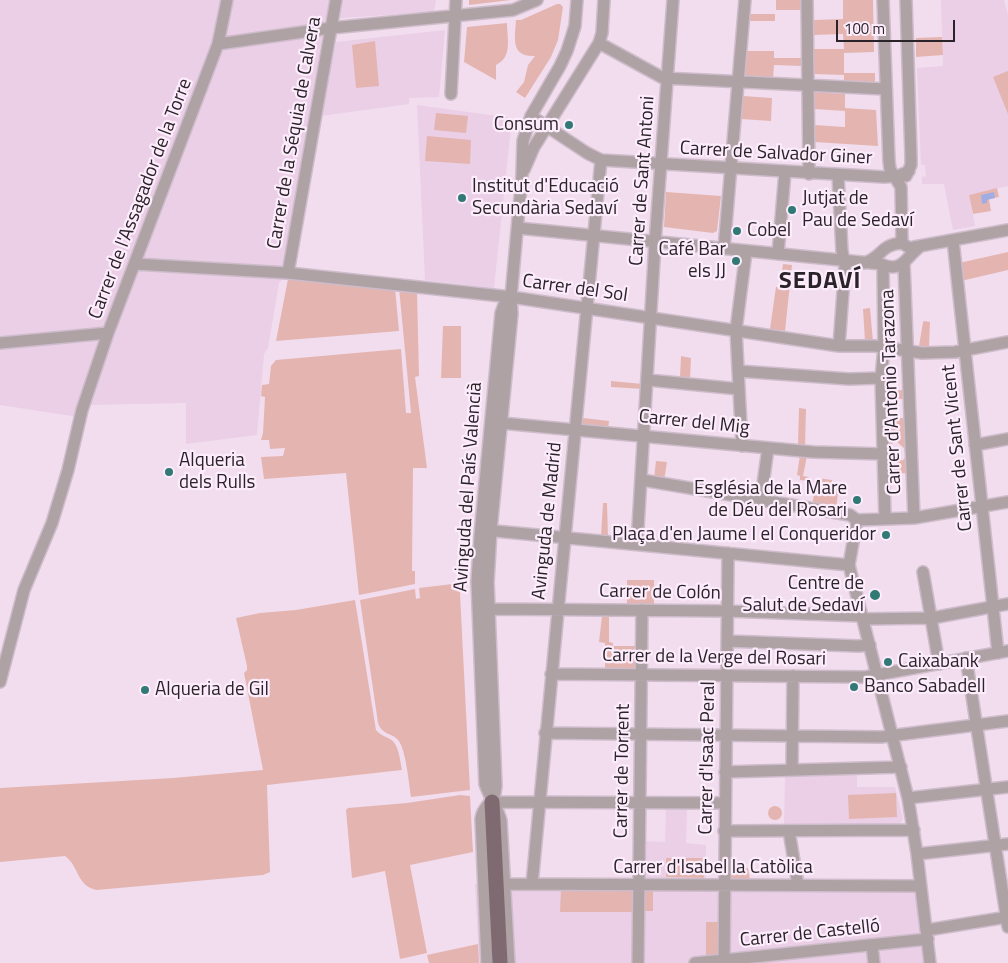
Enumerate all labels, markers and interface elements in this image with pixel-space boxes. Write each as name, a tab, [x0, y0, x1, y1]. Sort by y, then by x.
scale bar	[838, 10, 957, 42]
street label: Carrer de la Séquia de Calvera	[263, 15, 327, 251]
text: 100 m	[844, 17, 885, 40]
street label: Carrer de l'Assagador de la Torre	[85, 75, 197, 323]
street label: Carrer de Sant Antoni	[626, 95, 660, 267]
place label: Consum	[494, 114, 559, 136]
marker: Consum	[563, 119, 575, 131]
street label: Carrer de Salvador Giner	[679, 138, 873, 170]
place label: Institut d'Educació Secundària Sedaví	[472, 176, 619, 220]
place label: Jutjat de Pau de Sedaví	[802, 188, 913, 232]
marker: Institut d'Educació Secundària Sedaví	[456, 192, 468, 204]
marker: Jutjat de Pau de Sedaví	[786, 204, 798, 216]
place label: Cobel	[747, 220, 791, 242]
marker: Cobel	[731, 225, 743, 237]
place label: Café Bar els JJ	[658, 239, 726, 283]
marker: Café Bar els JJ	[730, 255, 742, 267]
district label: SEDAVÍ	[778, 268, 862, 296]
street label: Carrer del Sol	[521, 270, 629, 308]
street label: Carrer d'Antonio Tarazona	[877, 289, 907, 495]
street label: Carrer de Sant Vicent	[938, 363, 978, 533]
street label: Avinguda del País Valencià	[450, 381, 488, 593]
street label: Carrer del Mig	[637, 406, 751, 440]
street label: Avinguda de Madrid	[528, 441, 568, 601]
place label: Alqueria dels Rulls	[179, 450, 255, 494]
marker: Alqueria dels Rulls	[163, 466, 175, 478]
place label: Església de la Mare de Déu del Rosari	[694, 478, 847, 522]
marker: Església de la Mare de Déu del Rosari	[851, 494, 863, 506]
place label: Plaça d'en Jaume I el Conqueridor	[612, 524, 876, 546]
marker: Plaça d'en Jaume I el Conqueridor	[880, 529, 892, 541]
place label: Centre de Salut de Sedaví	[742, 573, 864, 617]
street label: Carrer de Colón	[599, 581, 721, 605]
marker: Centre de Salut de Sedaví	[868, 588, 882, 602]
street label: Carrer de la Verge del Rosari	[602, 645, 826, 671]
place label: Caixabank	[898, 651, 979, 673]
marker: Caixabank	[882, 656, 894, 668]
place label: Banco Sabadell	[864, 676, 986, 698]
place label: Alqueria de Gil	[155, 679, 269, 701]
street label: Carrer d'Isaac Peral	[695, 681, 721, 835]
marker: Banco Sabadell	[848, 681, 860, 693]
marker: Alqueria de Gil	[139, 684, 151, 696]
street label: Carrer de Torrent	[610, 703, 636, 839]
street label: Carrer d'Isabel la Catòlica	[613, 857, 813, 879]
street label: Carrer de Castelló	[739, 915, 881, 953]

